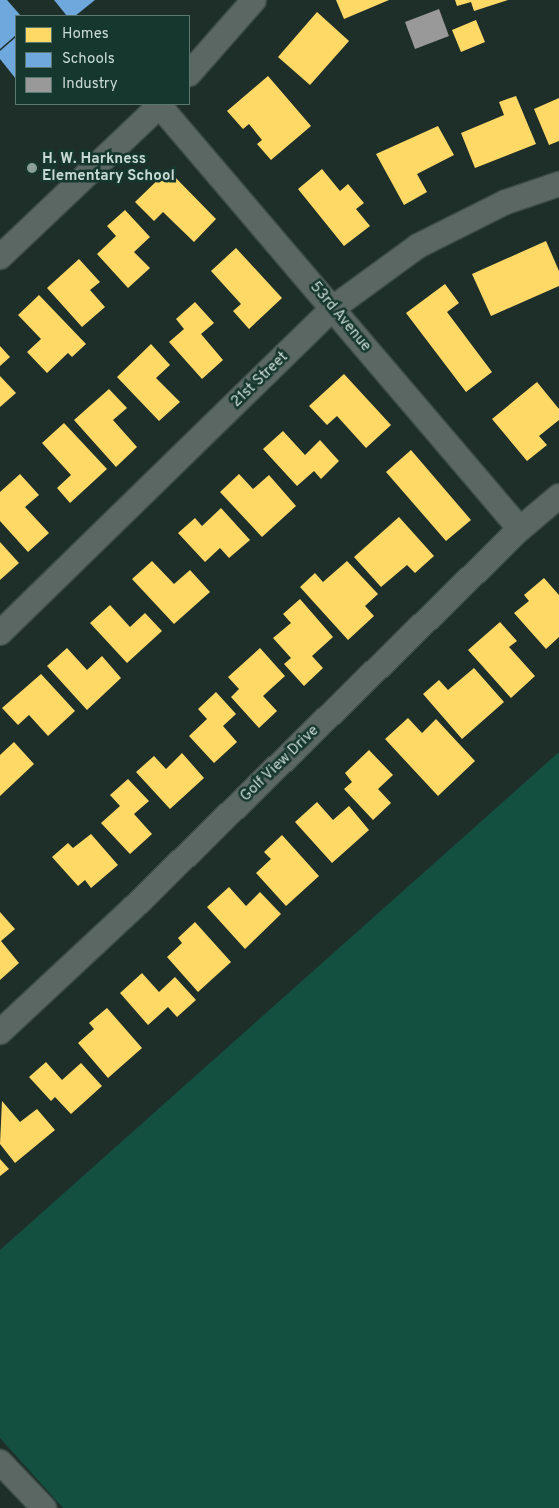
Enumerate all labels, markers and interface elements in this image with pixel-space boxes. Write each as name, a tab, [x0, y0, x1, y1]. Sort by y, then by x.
legend	[15, 15, 190, 105]
text: Homes	[62, 25, 109, 44]
text: Schools	[62, 50, 115, 69]
text: Industry	[62, 75, 118, 94]
place label: H. W. Harkness Elementary School	[42, 150, 175, 185]
marker: H. W. Harkness Elementary School	[26, 162, 38, 174]
street label: 53rd Avenue	[305, 278, 375, 356]
street label: 21st Street	[228, 349, 292, 411]
street label: Golf View Drive	[237, 722, 323, 806]

